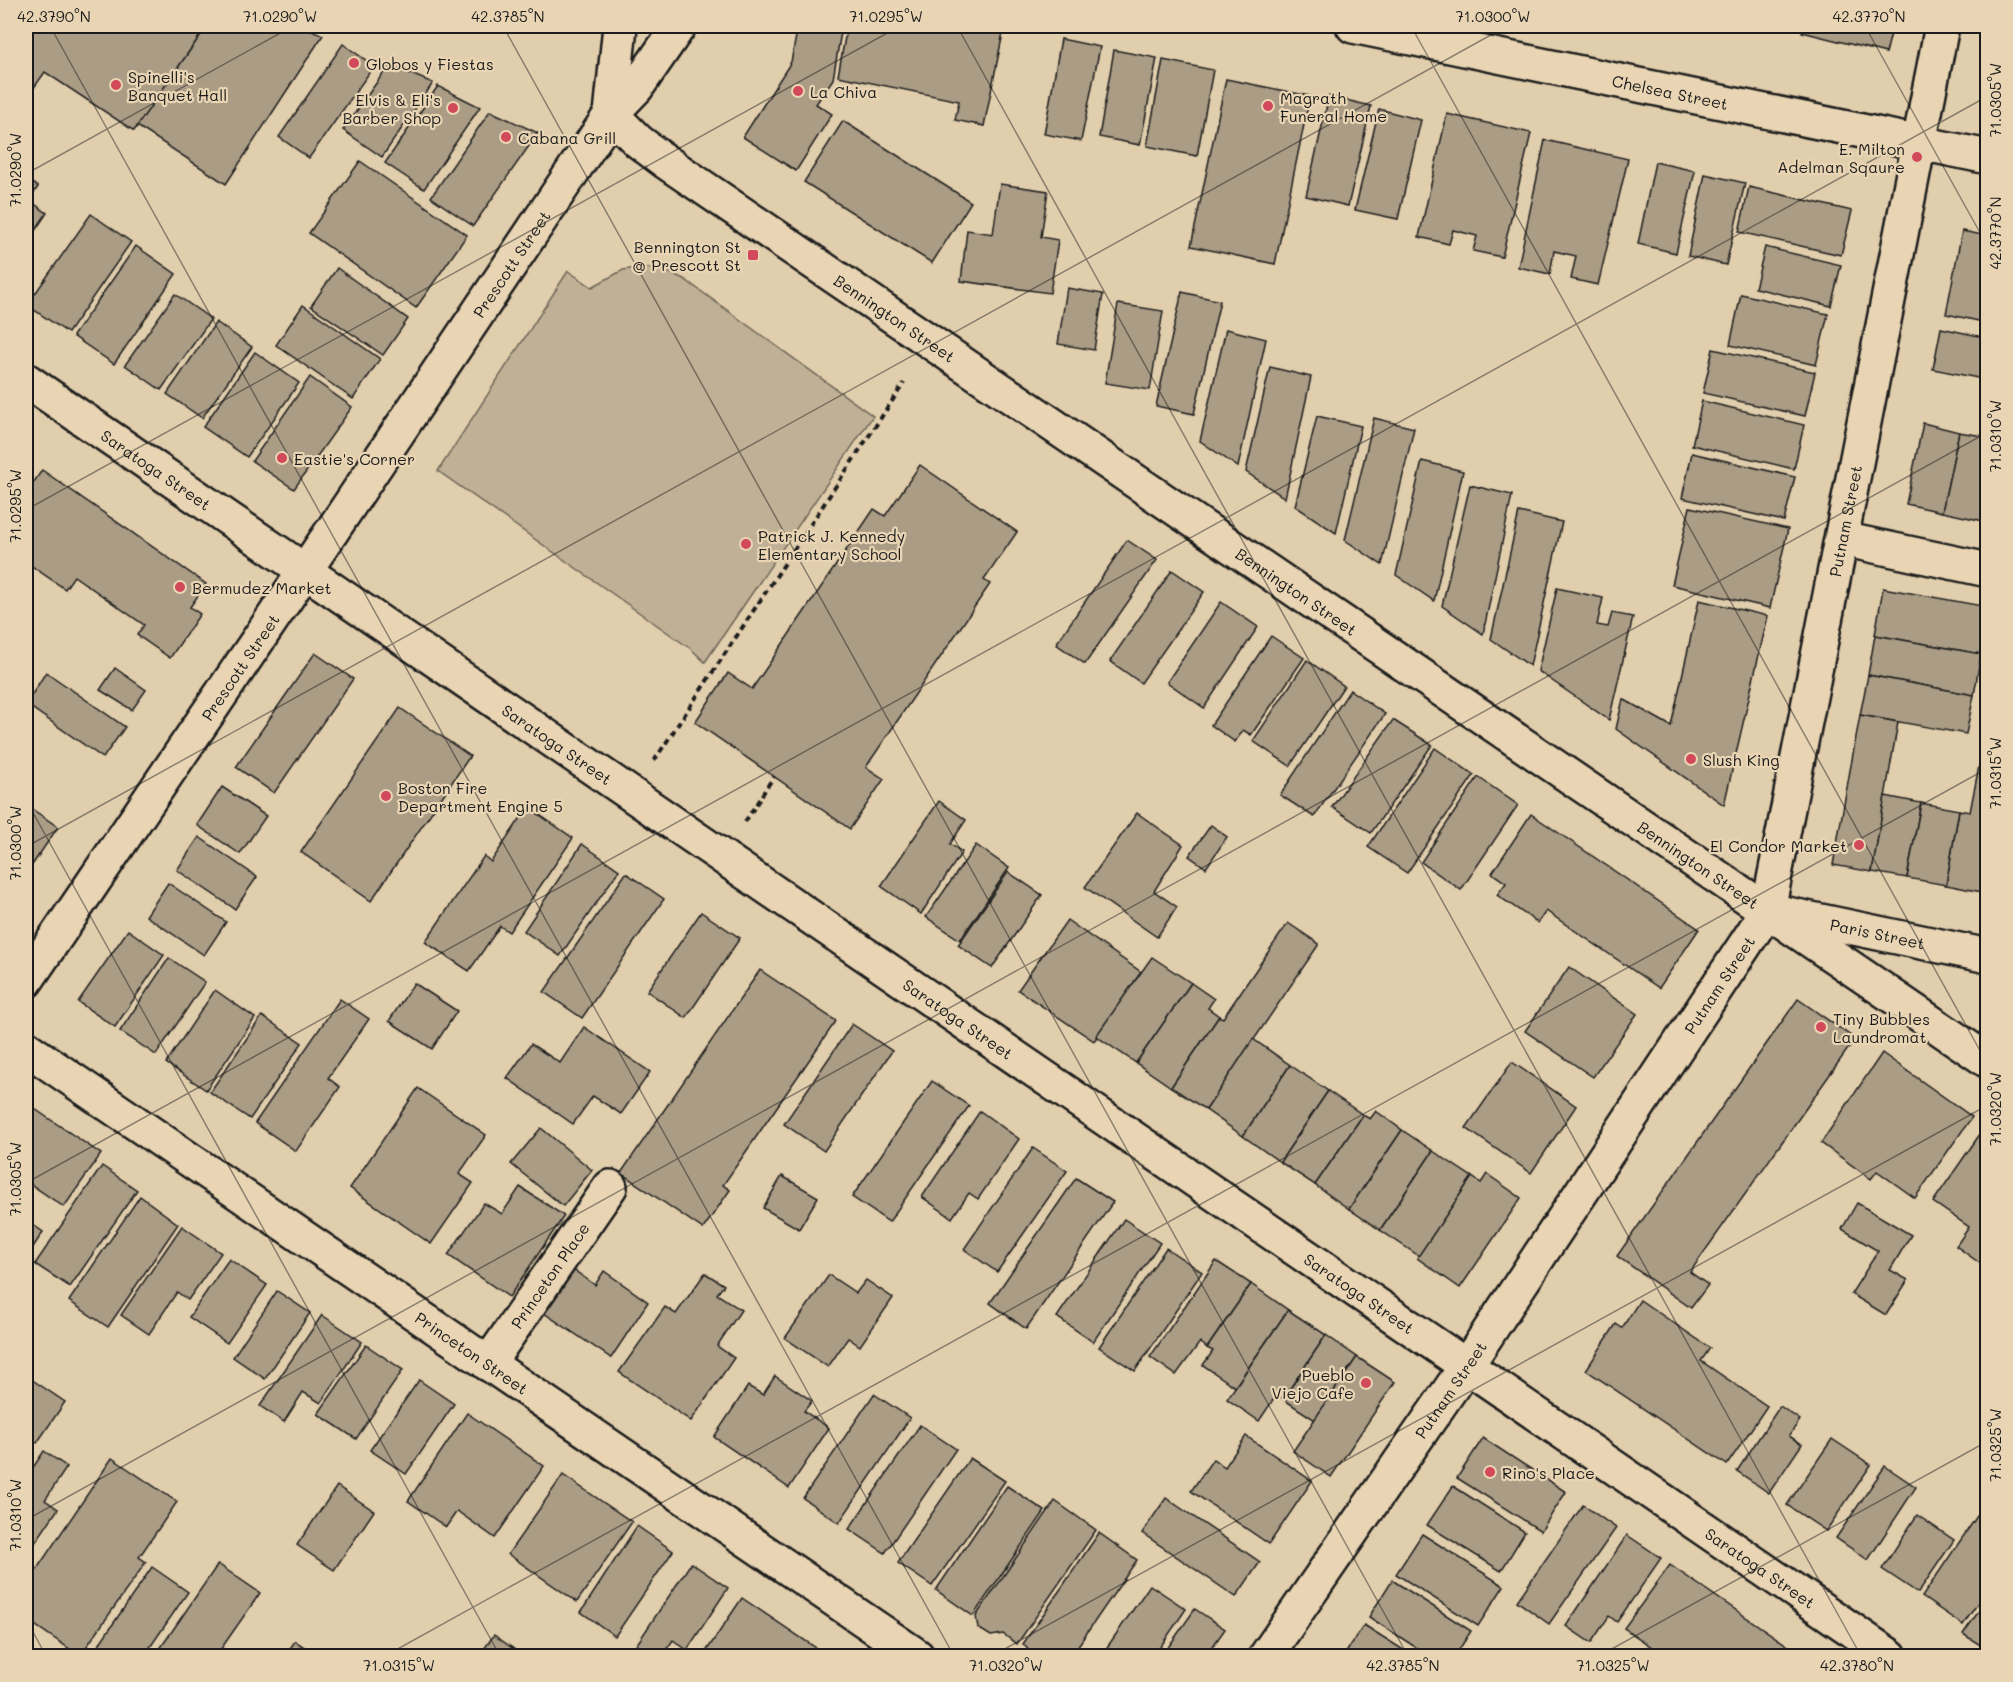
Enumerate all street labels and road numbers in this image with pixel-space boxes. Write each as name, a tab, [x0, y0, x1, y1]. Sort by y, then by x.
street label: Chelsea Street	[1610, 69, 1730, 114]
street label: Prescott Street	[468, 206, 554, 321]
street label: Bennington Street	[830, 269, 960, 366]
street label: Saratoga Street	[97, 424, 215, 514]
street label: Putnam Street	[1823, 463, 1866, 578]
street label: Bennington Street	[1232, 542, 1361, 640]
street label: Prescott Street	[196, 609, 283, 724]
street label: Saratoga Street	[498, 699, 617, 789]
street label: Bennington Street	[1634, 816, 1763, 913]
street label: Paris Street	[1828, 913, 1927, 953]
street label: Putnam Street	[1679, 931, 1759, 1037]
street label: Saratoga Street	[899, 973, 1018, 1063]
street label: Princeton Place	[505, 1218, 593, 1332]
street label: Saratoga Street	[1300, 1248, 1419, 1338]
street label: Princeton Street	[411, 1306, 533, 1398]
street label: Putnam Street	[1409, 1337, 1491, 1442]
street label: Saratoga Street	[1701, 1522, 1820, 1612]

